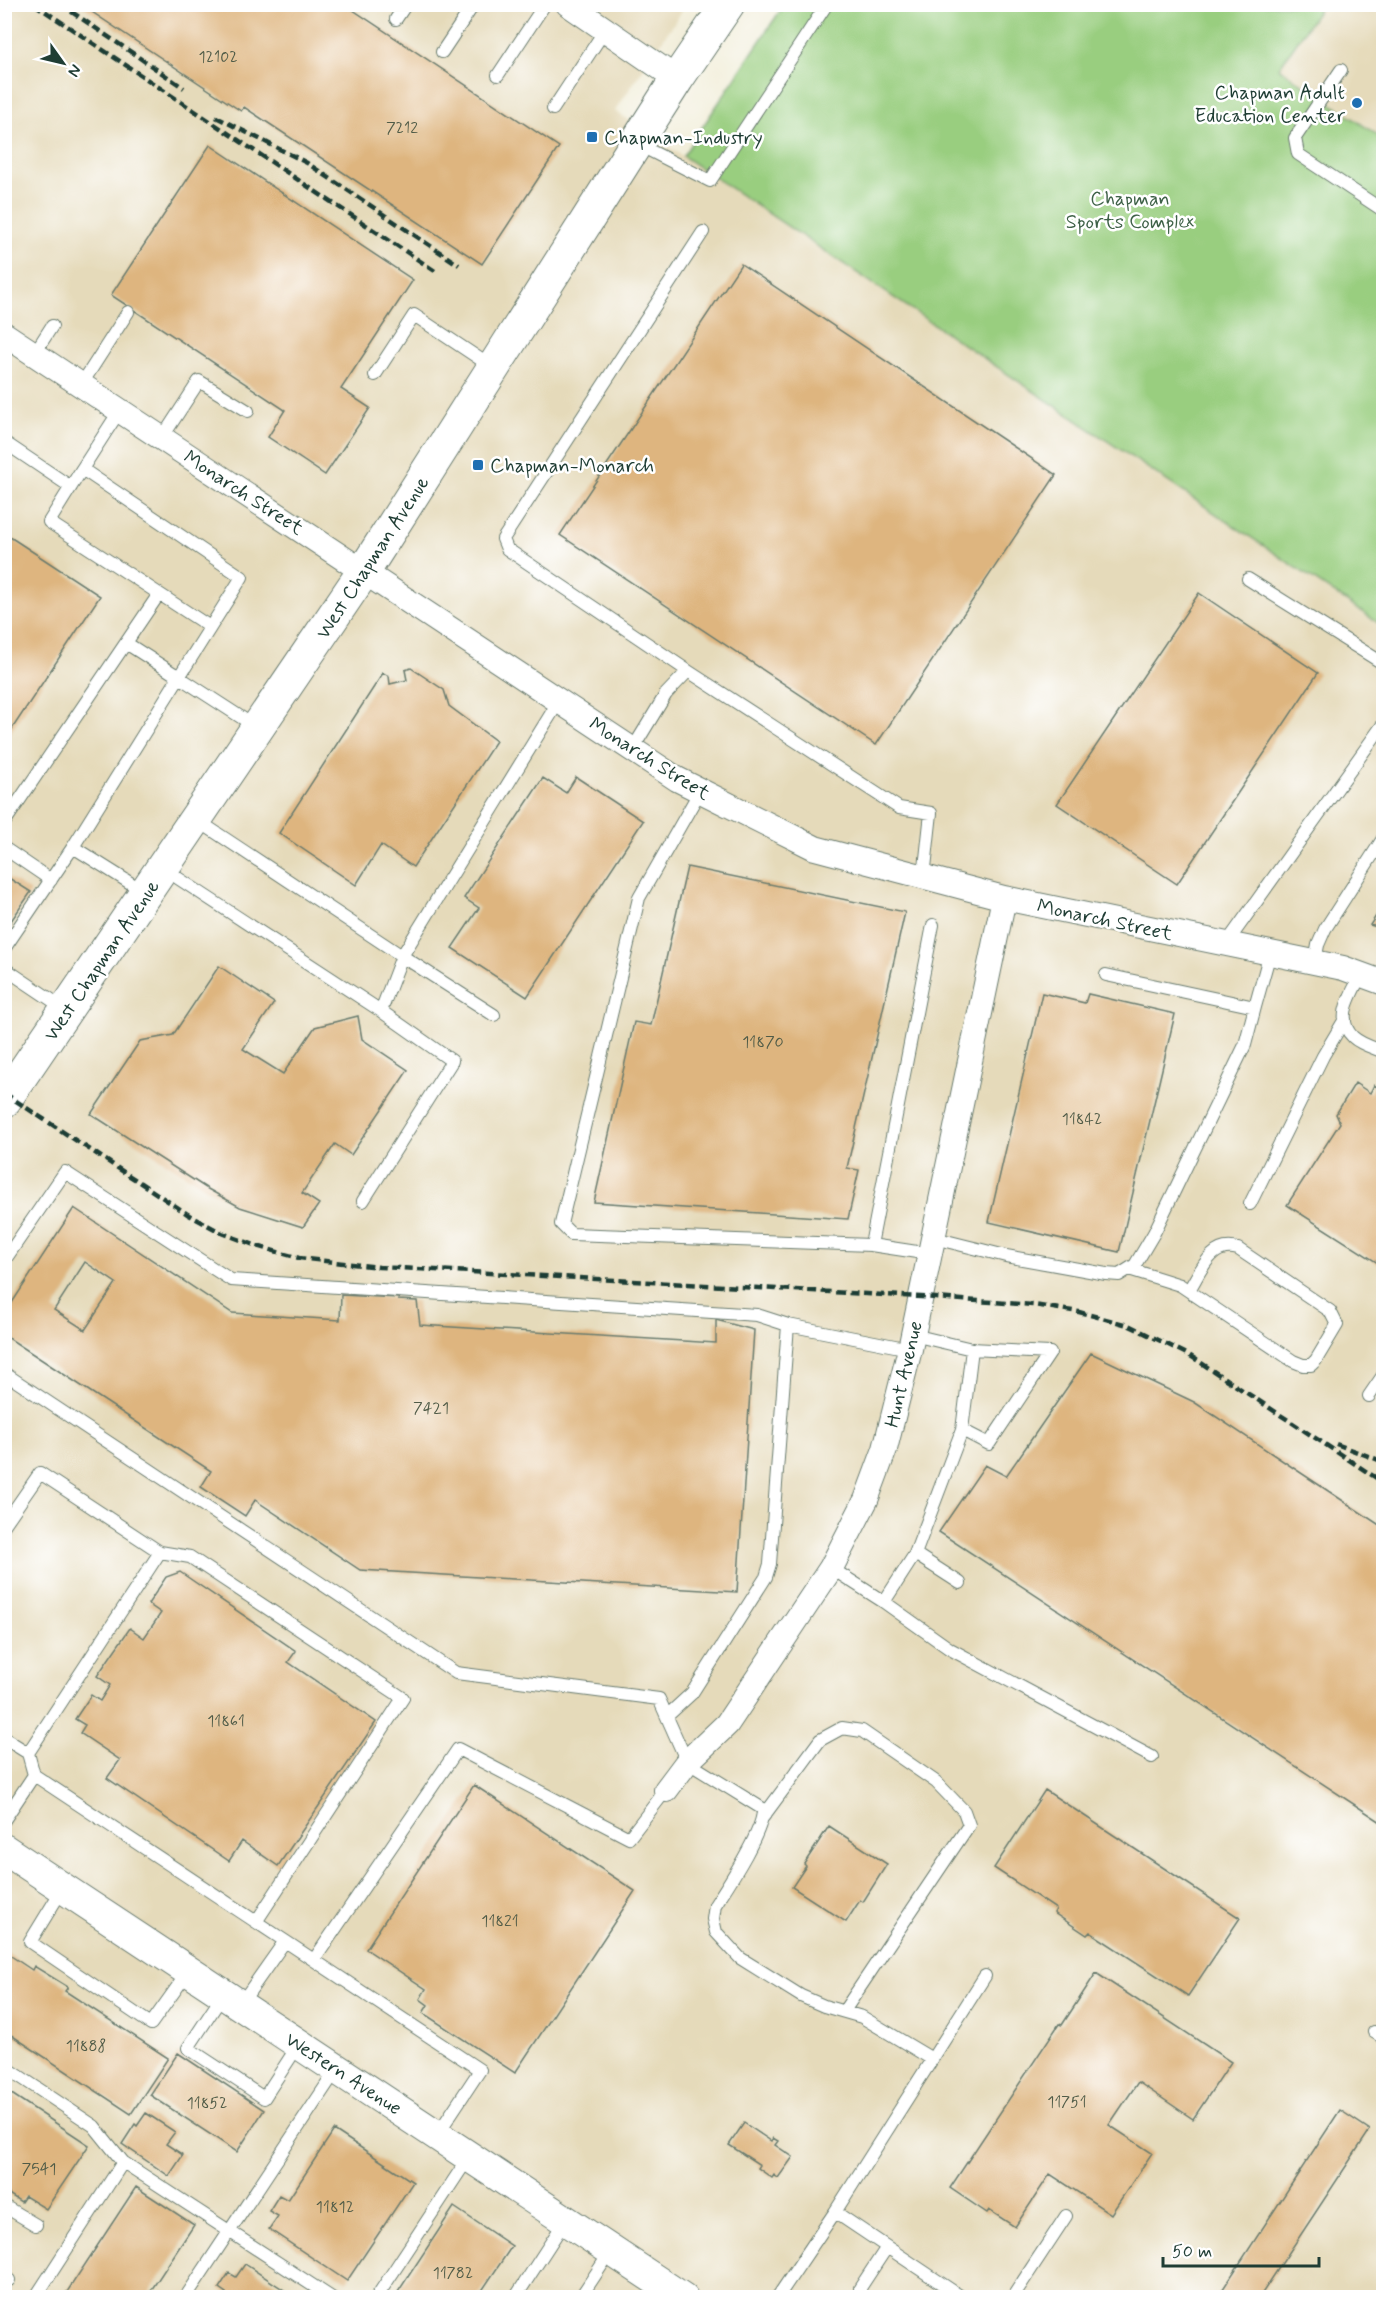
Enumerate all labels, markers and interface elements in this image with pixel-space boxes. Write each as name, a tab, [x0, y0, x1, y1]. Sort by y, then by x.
north arrow	[33, 33, 93, 93]
house number: 12102	[198, 47, 238, 68]
text: N	[63, 60, 86, 81]
place label: Chapman Adult Education Center	[1195, 80, 1346, 130]
marker: Chapman Adult Education Center	[1350, 96, 1364, 110]
house number: 7212	[386, 118, 418, 139]
place label: Chapman-Industry	[604, 125, 763, 152]
marker: Chapman-Industry	[585, 130, 599, 144]
park label: Chapman Sports Complex	[1066, 186, 1194, 236]
street label: Monarch Street	[178, 444, 309, 542]
place label: Chapman-Monarch	[490, 453, 654, 480]
marker: Chapman-Monarch	[471, 458, 485, 472]
street label: West Chapman Avenue	[310, 471, 436, 644]
street label: Monarch Street	[583, 711, 715, 807]
street label: West Chapman Avenue	[38, 875, 166, 1047]
street label: Monarch Street	[1034, 893, 1175, 948]
house number: 11870	[742, 1032, 784, 1053]
house number: 11842	[1062, 1109, 1102, 1130]
street label: Hunt Avenue	[879, 1318, 930, 1430]
house number: 7421	[413, 1398, 449, 1419]
house number: 11861	[207, 1711, 245, 1732]
house number: 11821	[481, 1911, 519, 1932]
street label: Western Avenue	[280, 2026, 407, 2122]
house number: 11888	[66, 2036, 106, 2057]
house number: 11751	[1047, 2092, 1087, 2113]
house number: 11852	[187, 2093, 227, 2114]
house number: 7541	[22, 2159, 56, 2180]
house number: 11812	[316, 2197, 354, 2218]
scale bar	[1163, 2230, 1319, 2268]
text: 50 m	[1172, 2240, 1212, 2264]
house number: 11782	[433, 2263, 473, 2284]

